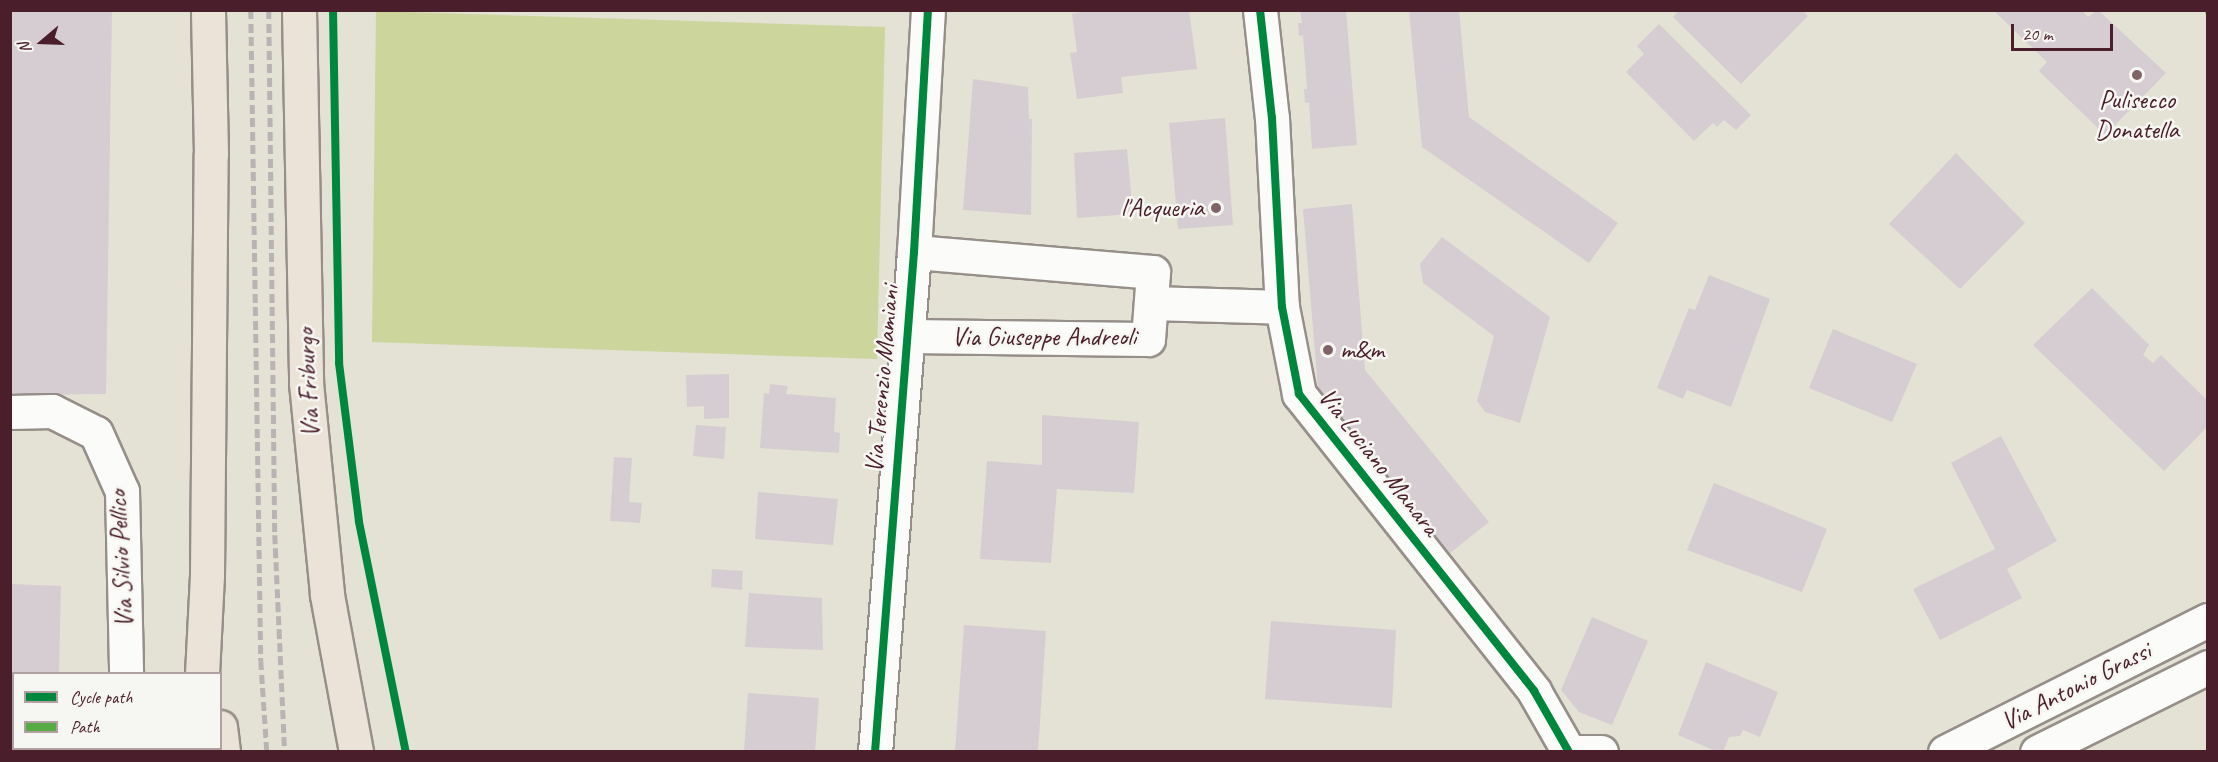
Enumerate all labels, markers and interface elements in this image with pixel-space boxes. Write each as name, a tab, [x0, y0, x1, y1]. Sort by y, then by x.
north arrow	[12, 12, 72, 72]
scale bar	[2014, 12, 2116, 50]
text: 20 m	[2022, 23, 2053, 45]
text: N	[14, 40, 36, 56]
marker: Pulisecco Donatella	[2130, 68, 2144, 82]
place label: Pulisecco Donatella	[2095, 84, 2179, 146]
place label: l'Acqueria	[1121, 192, 1204, 224]
marker: l'Acqueria	[1209, 201, 1223, 215]
street label: Via Terenzio Mamiani	[858, 284, 906, 474]
street label: Via Giuseppe Andreoli	[952, 321, 1136, 353]
street label: Via Friburgo	[290, 328, 326, 438]
place label: m&m	[1340, 334, 1384, 366]
marker: m&m	[1321, 343, 1335, 357]
street label: Via Luciano Manara	[1312, 382, 1446, 542]
street label: Via Silvio Pellico	[102, 489, 140, 629]
street label: Via Antonio Grassi	[1996, 635, 2156, 737]
legend	[12, 672, 222, 750]
text: Cycle path	[70, 686, 132, 708]
text: Path	[70, 716, 100, 738]

